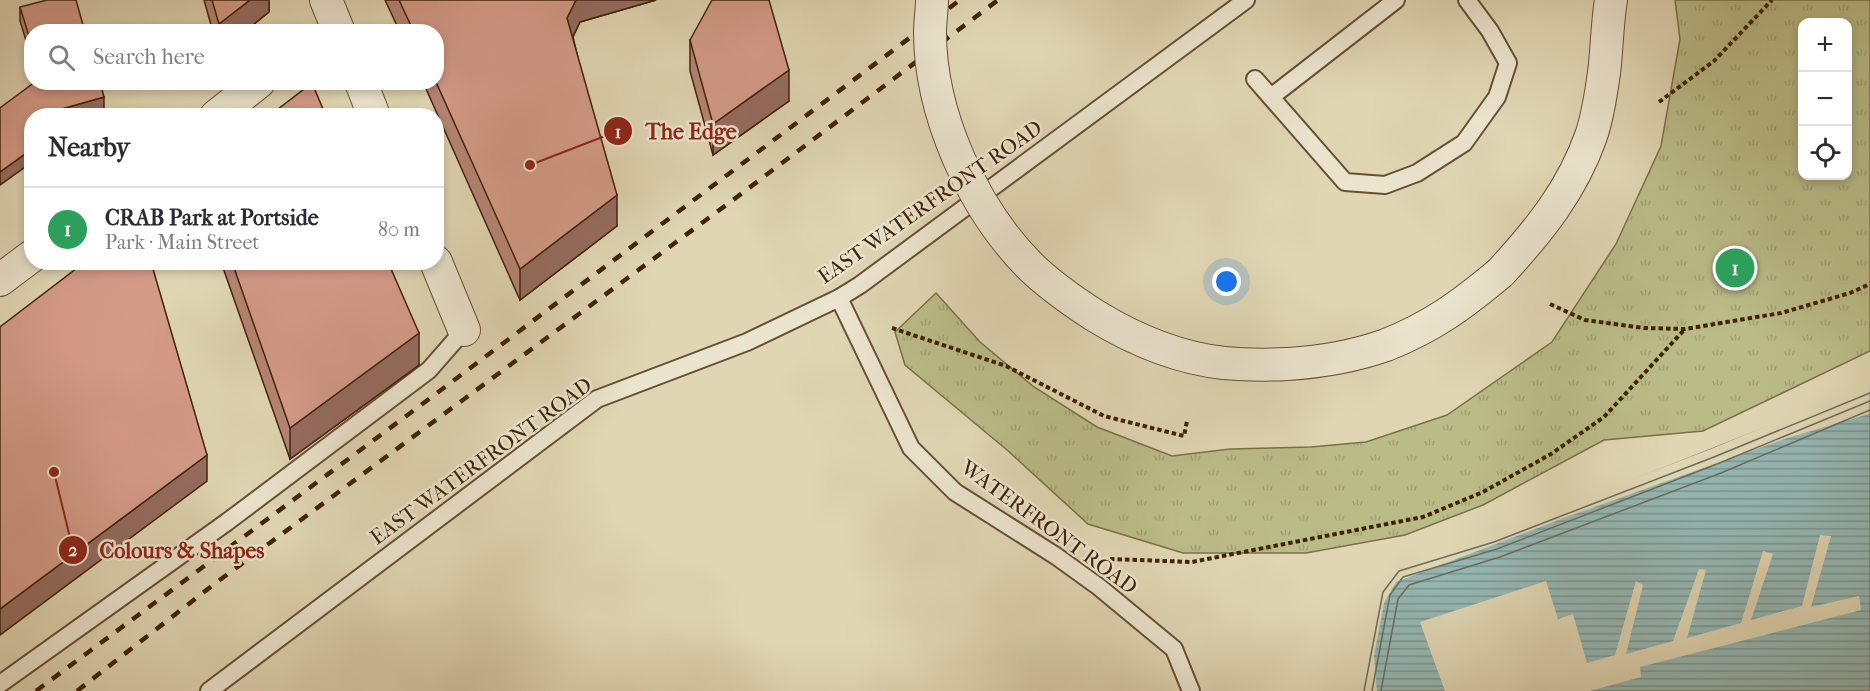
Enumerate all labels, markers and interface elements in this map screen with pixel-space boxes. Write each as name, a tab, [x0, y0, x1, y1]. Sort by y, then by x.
map controls	[1798, 18, 1852, 180]
button: +	[1798, 18, 1852, 72]
search box	[24, 24, 444, 90]
icon: search	[45, 41, 78, 74]
text: Search here	[93, 44, 205, 70]
button: −	[1798, 72, 1852, 126]
callout: The Edge	[603, 111, 748, 151]
street label: EAST WATERFRONT ROAD	[813, 115, 1047, 289]
text: The Edge	[644, 119, 737, 145]
text: 1	[615, 122, 621, 143]
button: locate	[1798, 126, 1852, 180]
text: Nearby	[48, 132, 130, 163]
text: CRAB Park at Portside	[105, 205, 319, 231]
text: 1	[64, 218, 71, 241]
text: 80 m	[378, 218, 420, 241]
text: Park · Main Street	[105, 231, 260, 254]
pin: 1	[1716, 246, 1754, 290]
your location	[1212, 267, 1241, 296]
street label: EAST WATERFRONT ROAD	[366, 373, 596, 549]
street label: WATERFRONT ROAD	[955, 454, 1142, 599]
callout: Colours & Shapes	[58, 530, 277, 570]
text: Colours & Shapes	[100, 538, 264, 564]
text: 2	[68, 540, 78, 561]

